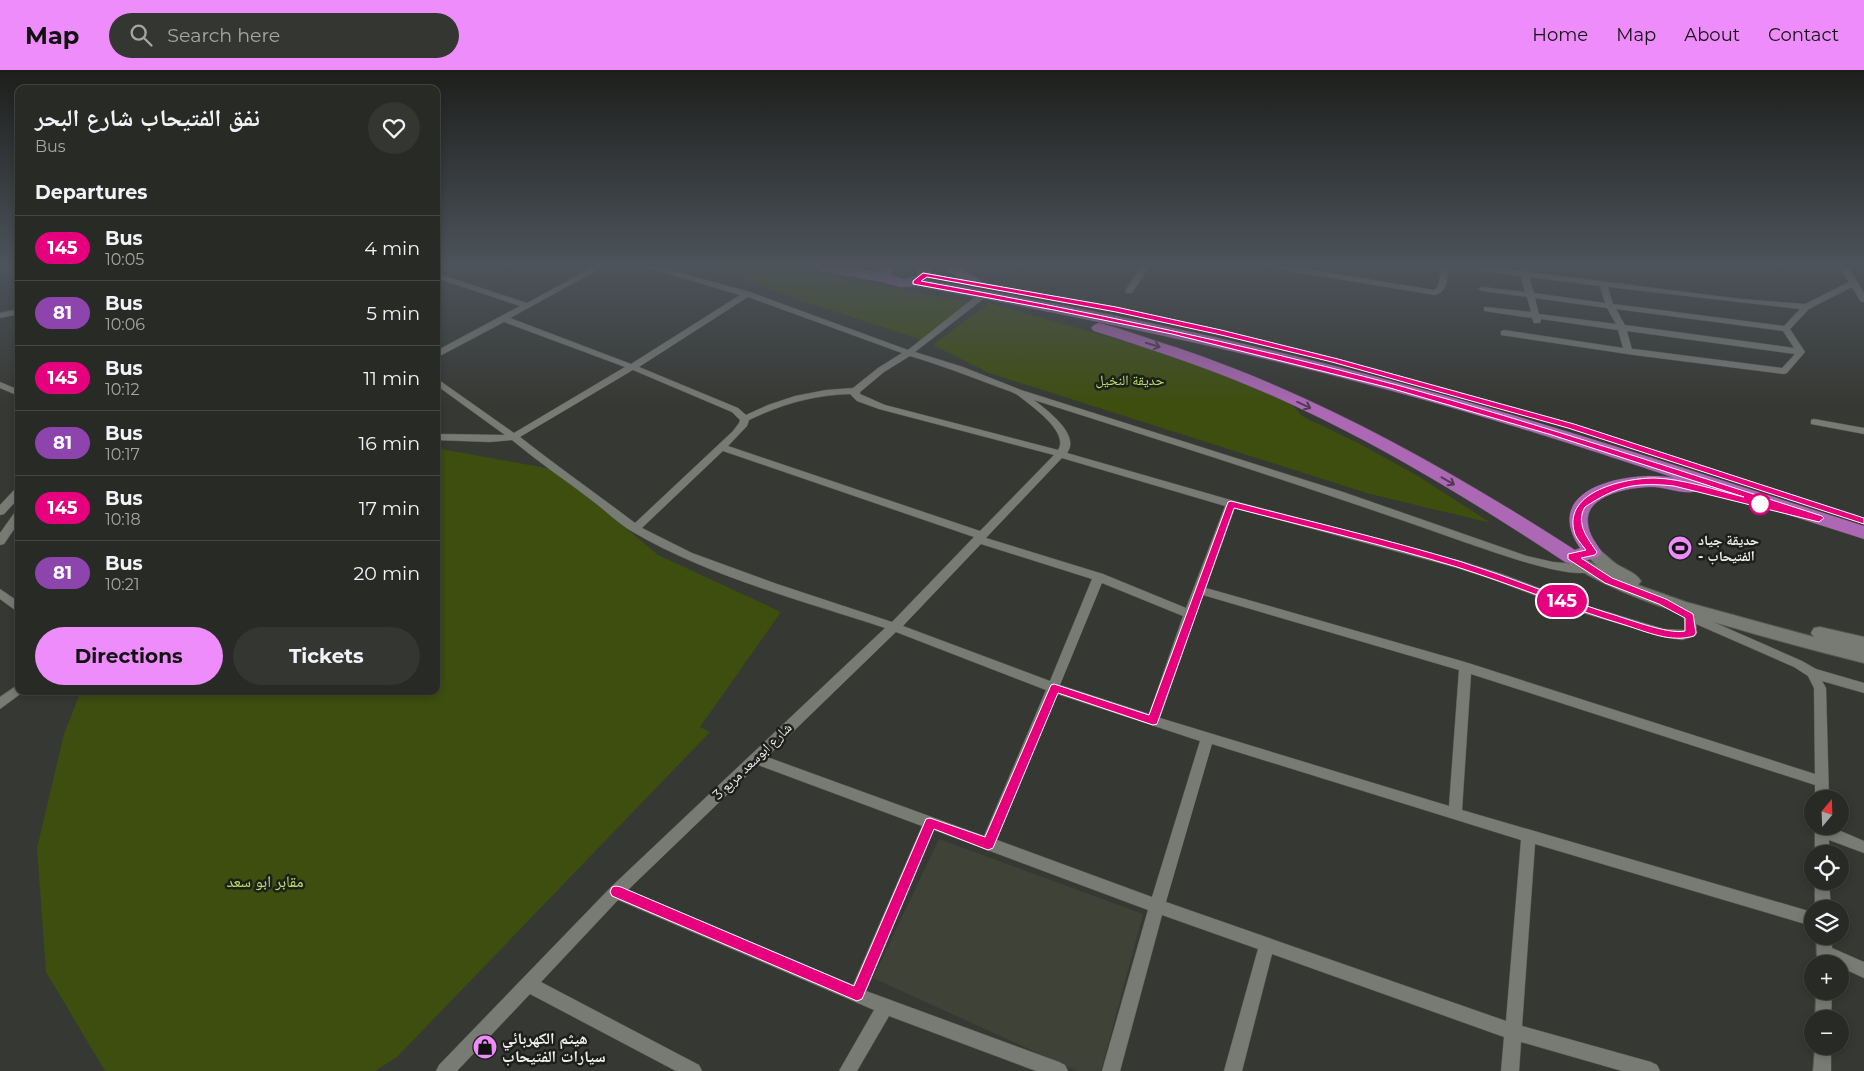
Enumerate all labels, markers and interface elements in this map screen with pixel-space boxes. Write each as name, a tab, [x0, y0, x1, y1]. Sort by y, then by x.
search box	[109, 13, 459, 58]
text: Map	[25, 21, 79, 50]
icon: search	[127, 21, 155, 49]
text: Search here	[167, 24, 280, 47]
text: Home	[1532, 24, 1588, 46]
text: Map	[1616, 24, 1656, 46]
text: About	[1684, 24, 1740, 46]
text: Contact	[1768, 24, 1839, 46]
button: heart	[368, 102, 420, 154]
text: نفق الفتيحاب شارع البحر	[35, 103, 260, 132]
text: Bus	[35, 137, 66, 156]
text: Departures	[35, 181, 147, 204]
text: Bus	[105, 227, 143, 250]
text: 145	[47, 237, 78, 259]
text: 4 min	[364, 237, 420, 260]
text: 10:05	[105, 250, 144, 269]
text: Bus	[105, 292, 143, 315]
text: 81	[53, 302, 72, 324]
text: 5 min	[366, 302, 420, 325]
text: 10:06	[105, 315, 145, 334]
one-way arrow	[1145, 341, 1161, 350]
text: Bus	[105, 357, 143, 380]
text: 145	[47, 367, 78, 389]
text: 11 min	[363, 367, 420, 390]
park label: حديقة النخيل	[1096, 371, 1164, 389]
text: 10:12	[105, 380, 140, 399]
one-way arrow	[1296, 401, 1311, 410]
text: Bus	[105, 422, 143, 445]
text: 81	[53, 432, 72, 454]
text: 16 min	[358, 432, 420, 455]
text: 10:17	[105, 445, 140, 464]
one-way arrow	[1440, 477, 1454, 487]
text: Bus	[105, 487, 143, 510]
unlabelled marker	[1749, 493, 1771, 515]
text: 145	[47, 497, 78, 519]
text: 17 min	[359, 497, 420, 520]
text: 10:18	[105, 510, 141, 529]
place label: حديقة جياد - الفتيحاب	[1698, 531, 1759, 565]
sports icon: حديقة جياد - الفتيحاب	[1667, 535, 1693, 561]
text: Bus	[105, 552, 143, 575]
text: 81	[53, 562, 72, 584]
text: 20 min	[354, 562, 420, 585]
text: 10:21	[105, 575, 140, 594]
line badge: 145	[1533, 585, 1591, 617]
text: 145	[1547, 590, 1577, 612]
button: Directions	[35, 627, 223, 685]
button: Tickets	[233, 627, 420, 685]
street label: شارع ابوسعد مربع 3	[709, 719, 796, 804]
north arrow	[1804, 790, 1849, 835]
map controls	[1804, 790, 1849, 1055]
button: locate	[1804, 845, 1849, 890]
park label: مقابر ابو سعد	[226, 872, 304, 891]
button: layers	[1804, 900, 1849, 945]
button: +	[1804, 955, 1849, 1000]
button: −	[1804, 1010, 1849, 1055]
place label: هيثم الكهربائي سيارات الفتيحاب	[502, 1029, 606, 1066]
shop icon: هيثم الكهربائي سيارات الفتيحاب	[472, 1034, 498, 1060]

